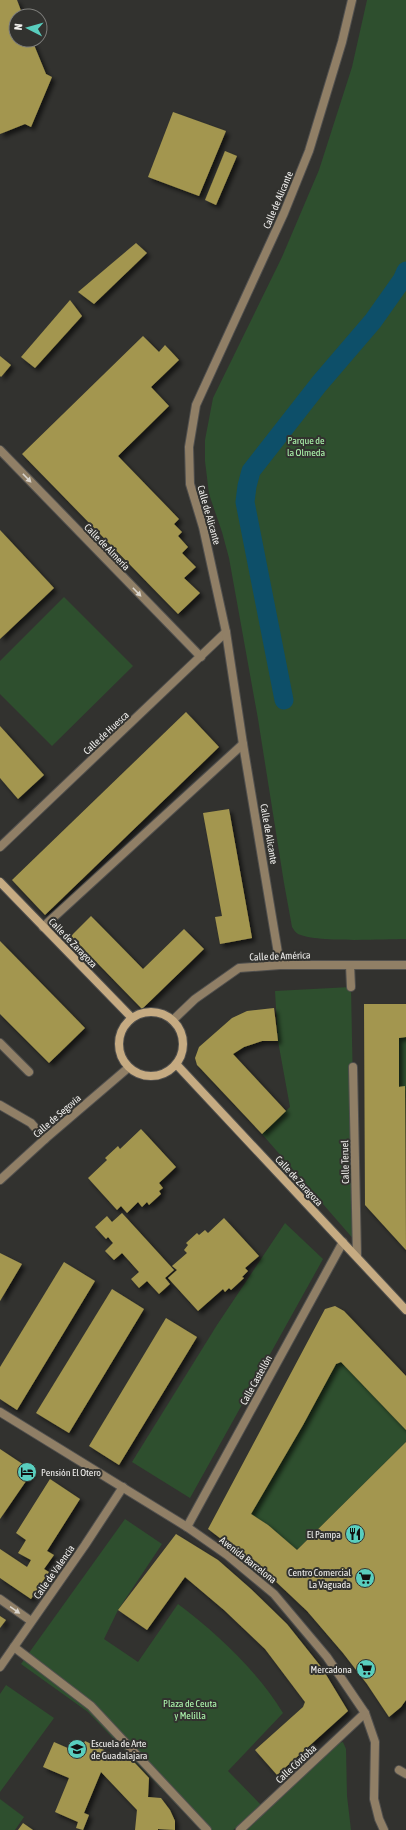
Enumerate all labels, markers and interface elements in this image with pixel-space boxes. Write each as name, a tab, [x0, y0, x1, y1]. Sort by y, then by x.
north arrow	[8, 8, 48, 48]
text: N	[12, 23, 24, 31]
street label: Calle de Alicante	[261, 169, 295, 230]
park label: Parque de la Olmeda	[287, 435, 325, 458]
one-way arrow	[22, 473, 32, 483]
street label: Calle de Alicante	[195, 484, 223, 546]
street label: Calle de Almería	[82, 522, 132, 573]
one-way arrow	[132, 587, 142, 597]
street label: Calle de Huesca	[81, 709, 131, 757]
street label: Calle de Alicante	[258, 803, 280, 866]
street label: Calle de Zaragoza	[47, 916, 100, 970]
street label: Calle de América	[249, 949, 311, 963]
street label: Calle de Segovia	[31, 1092, 83, 1140]
street label: Calle Teruel	[339, 1140, 351, 1184]
street label: Calle de Zaragoza	[273, 1154, 325, 1209]
street label: Calle Castellón	[238, 1353, 274, 1407]
hotel icon: Pensión El Otero	[16, 1461, 38, 1483]
place label: Pensión El Otero	[41, 1467, 101, 1478]
restaurant icon: El Pampa	[344, 1523, 366, 1545]
place label: El Pampa	[307, 1529, 341, 1540]
street label: Avenida Barcelona	[218, 1535, 279, 1586]
street label: Calle de Valencia	[31, 1543, 77, 1601]
place label: Centro Comercial La Vaguada	[288, 1567, 351, 1590]
supermarket icon: Centro Comercial La Vaguada	[354, 1567, 376, 1589]
one-way arrow	[10, 1606, 21, 1614]
supermarket icon: Mercadona	[355, 1658, 377, 1680]
place label: Mercadona	[311, 1664, 352, 1675]
park label: Plaza de Ceuta y Melilla	[163, 1698, 217, 1721]
school or university icon: Escuela de Arte de Guadalajara	[66, 1738, 88, 1760]
place label: Escuela de Arte de Guadalajara	[91, 1738, 148, 1761]
street label: Calle Córdoba	[274, 1742, 319, 1785]

